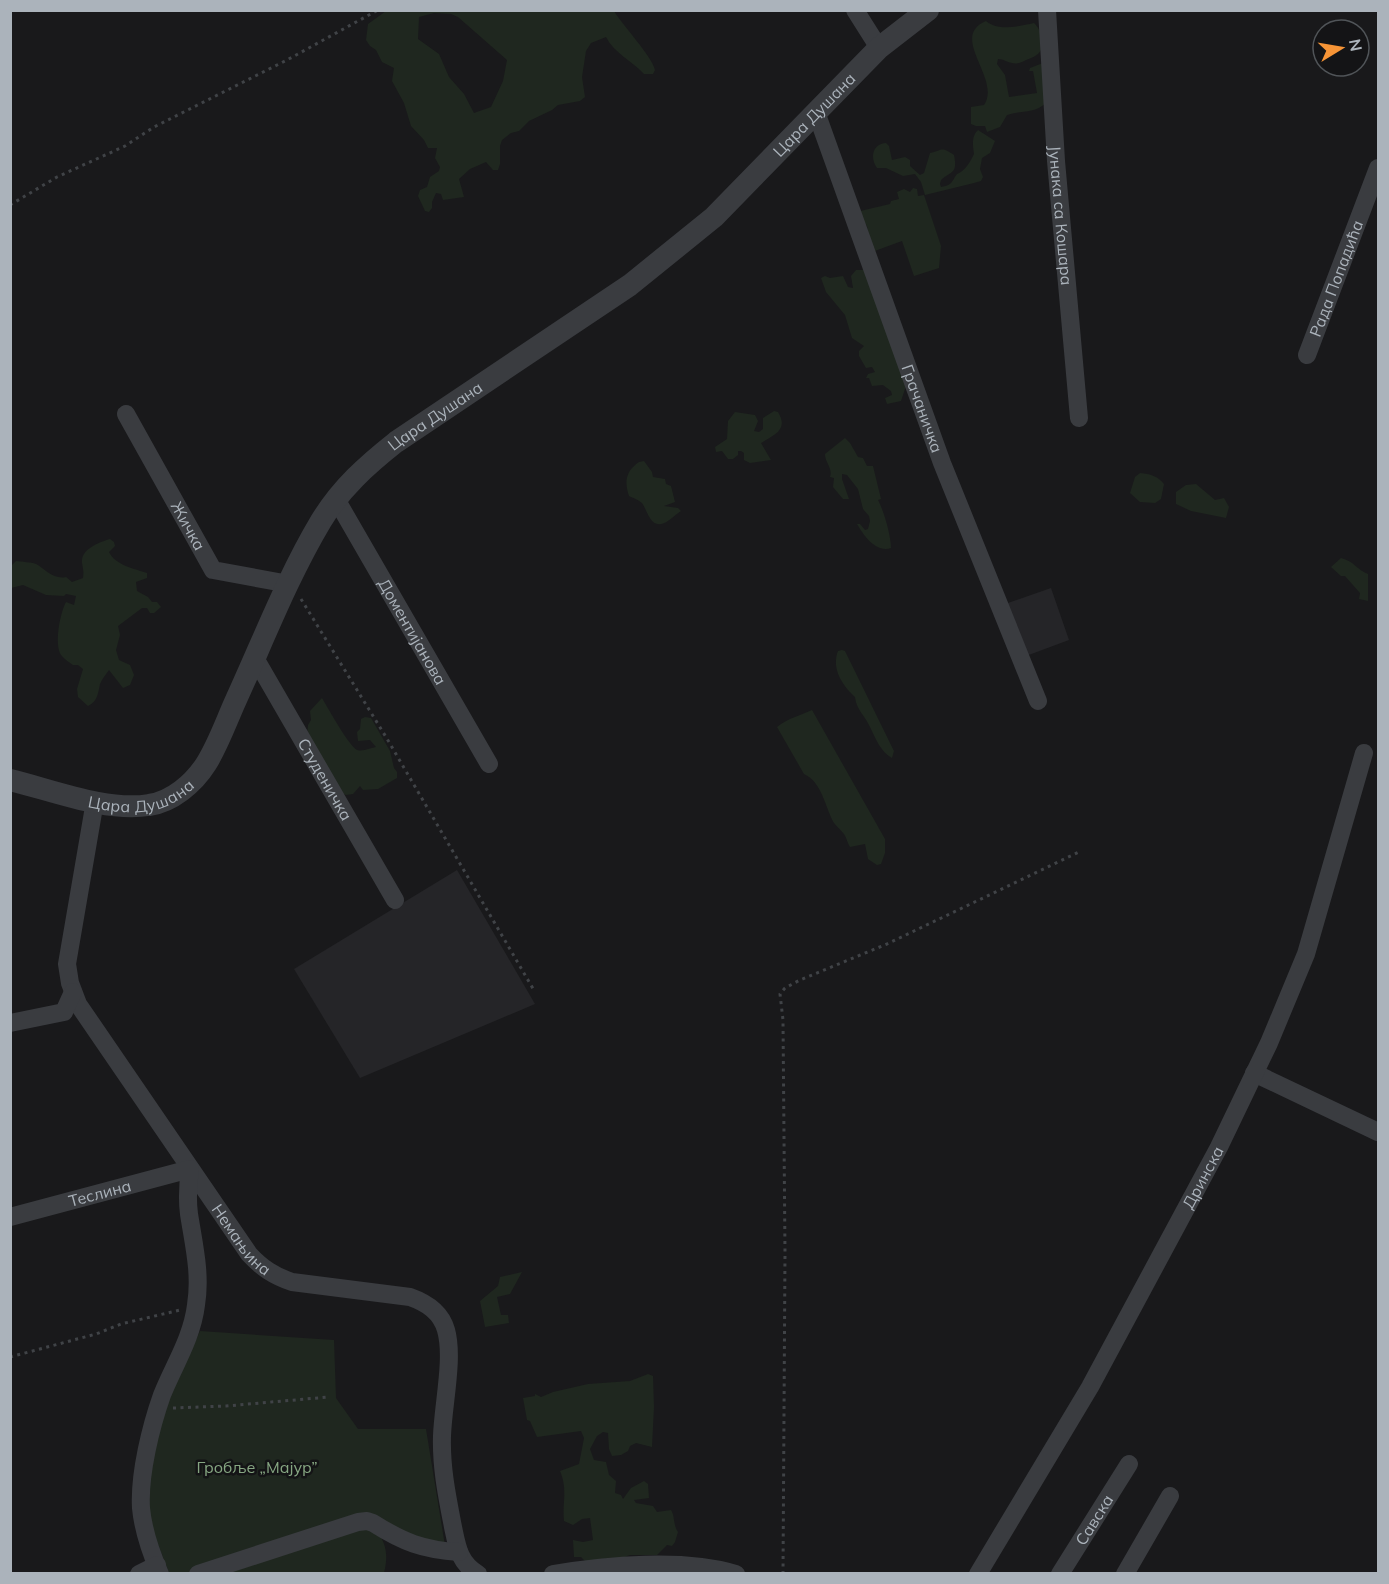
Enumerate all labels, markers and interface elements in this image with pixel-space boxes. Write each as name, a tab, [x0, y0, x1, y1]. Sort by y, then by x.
north arrow	[1311, 18, 1371, 78]
text: N	[1345, 37, 1367, 53]
street label: Цара Душана	[769, 68, 859, 161]
street label: Јунака са Кошара	[1045, 145, 1077, 286]
street label: Рада Попадића	[1305, 217, 1367, 339]
street label: Грачаничка	[897, 362, 947, 455]
street label: Цара Душана	[384, 377, 486, 455]
street label: Жичка	[167, 498, 210, 554]
street label: Доментијанова	[374, 575, 451, 688]
street label: Студеничка	[293, 734, 357, 824]
street label: Цара Душана	[86, 775, 198, 816]
street label: Дринска	[1178, 1143, 1228, 1212]
street label: Теслина	[67, 1175, 133, 1211]
street label: Немањина	[208, 1200, 275, 1280]
park label: Гробље „Мајур”	[196, 1457, 318, 1477]
street label: Савска	[1071, 1491, 1117, 1549]

